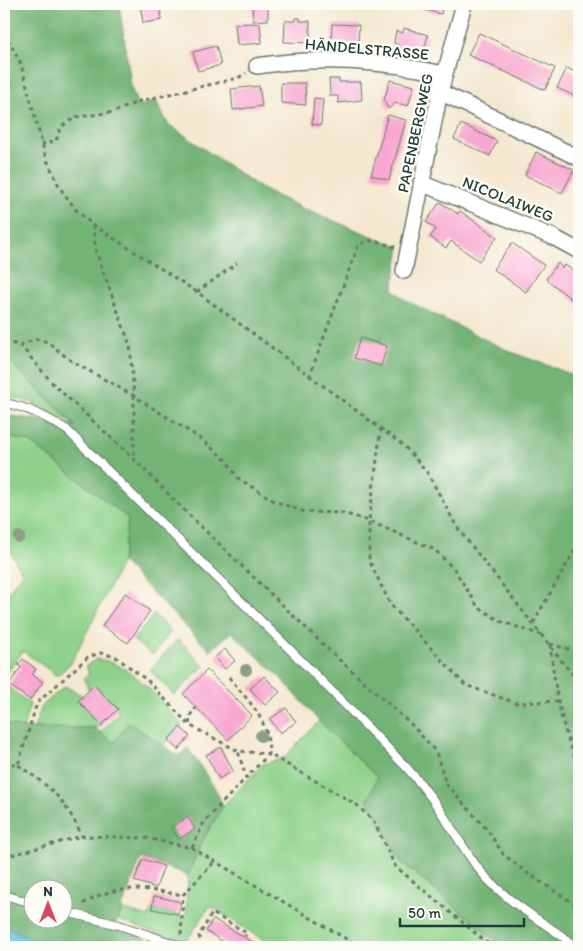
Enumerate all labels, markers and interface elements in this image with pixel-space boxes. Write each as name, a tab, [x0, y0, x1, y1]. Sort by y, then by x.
street label: HÄNDELSTRASSE	[304, 34, 430, 64]
street label: PAPENBERGWEG	[393, 72, 437, 194]
street label: NICOLAIWEG	[460, 172, 556, 226]
north arrow	[22, 878, 72, 928]
text: N	[43, 883, 53, 900]
scale bar	[400, 896, 524, 928]
text: 50 m	[408, 904, 441, 922]

